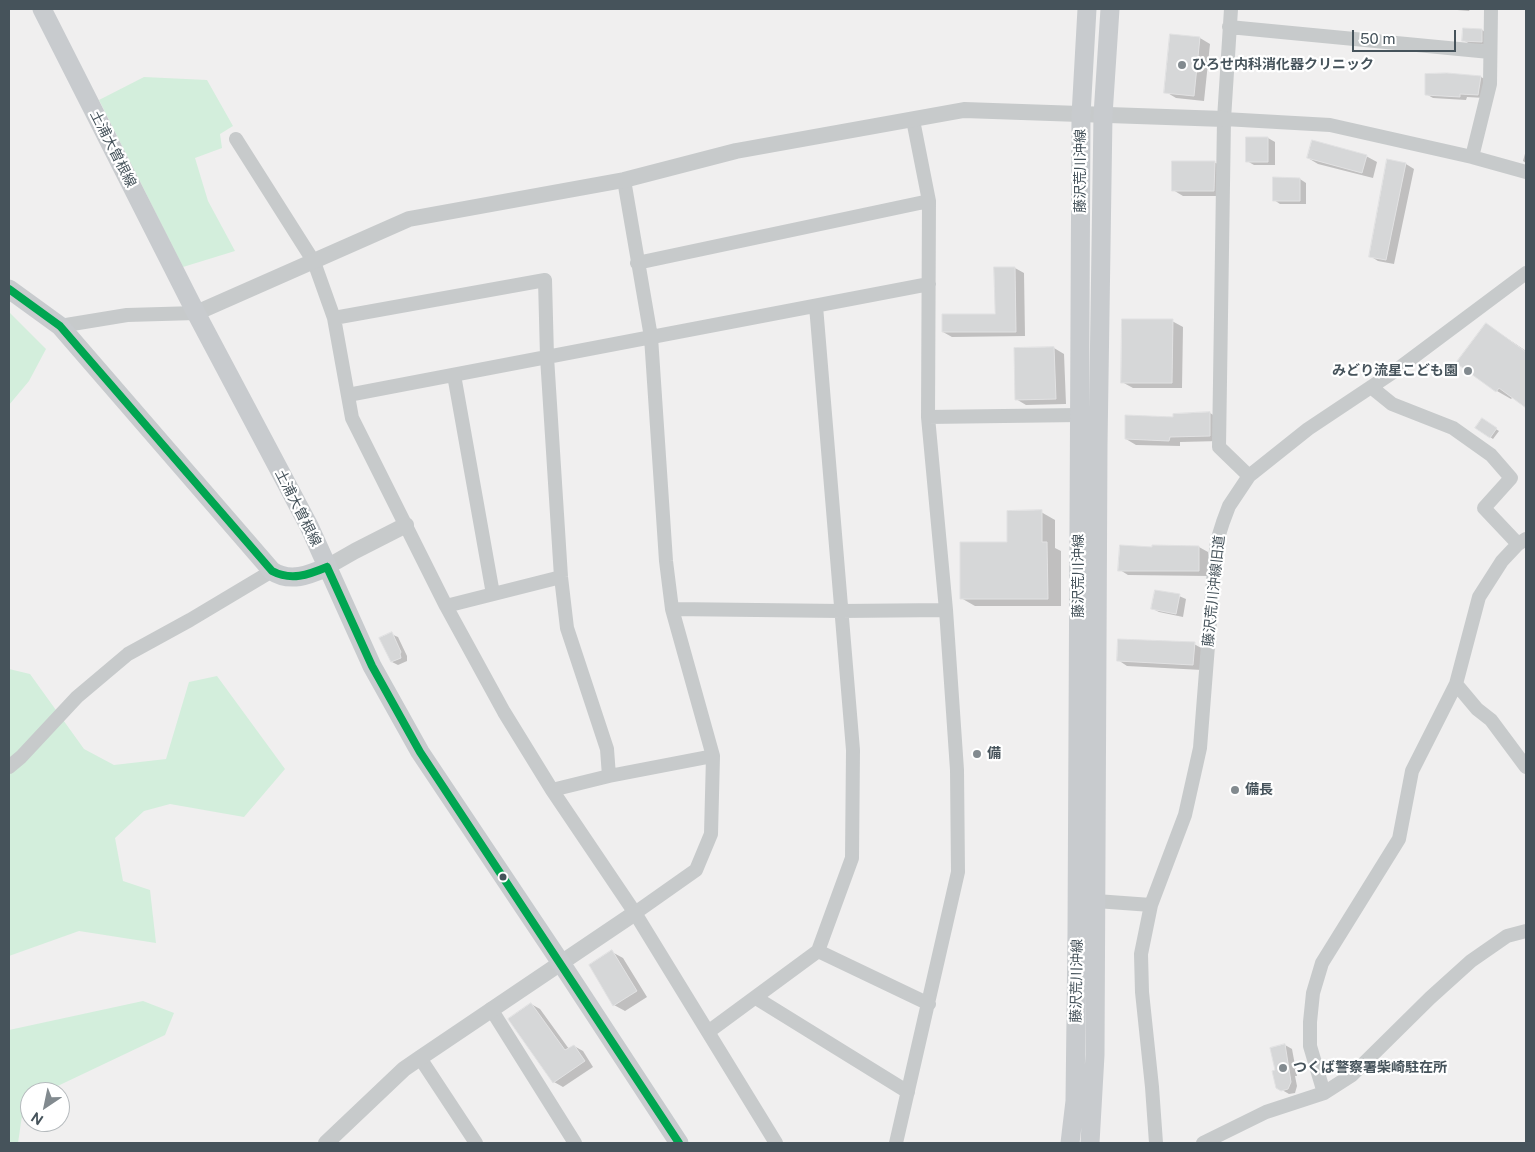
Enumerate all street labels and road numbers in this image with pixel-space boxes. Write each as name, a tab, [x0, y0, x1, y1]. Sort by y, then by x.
street label: 土浦大曽根線	[86, 108, 140, 190]
street label: 藤沢荒川沖線	[1073, 129, 1089, 213]
street label: 土浦大曽根線	[271, 467, 325, 549]
street label: 藤沢荒川沖線	[1071, 534, 1087, 618]
street label: 藤沢荒川沖線旧道	[1200, 534, 1228, 648]
street label: 藤沢荒川沖線	[1068, 939, 1086, 1023]

